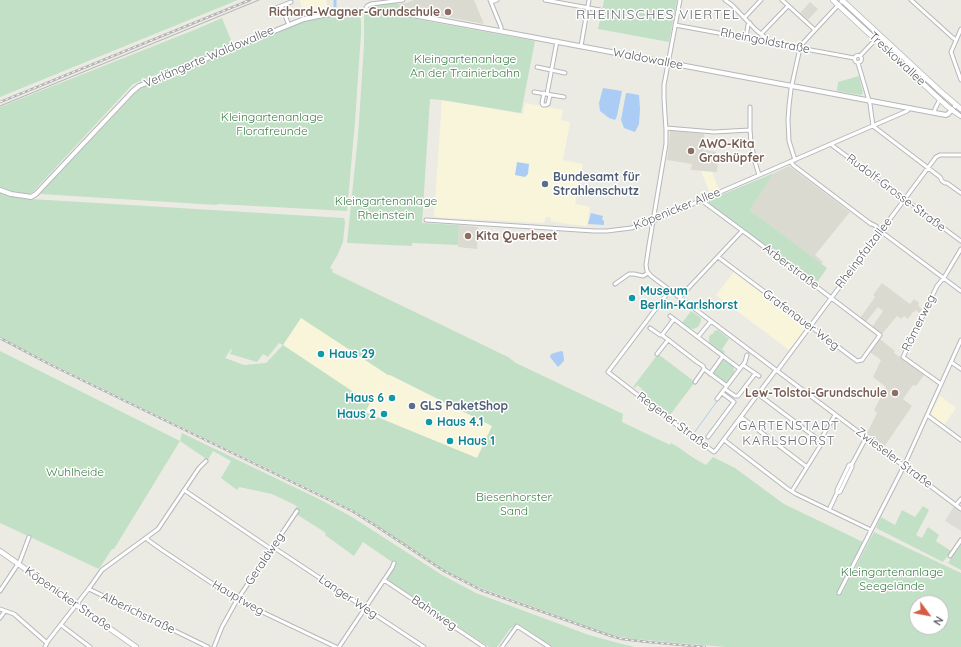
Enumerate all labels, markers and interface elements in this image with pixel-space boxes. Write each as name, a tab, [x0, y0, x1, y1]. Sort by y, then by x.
place label: Richard-Wagner-Grundschule	[269, 5, 440, 19]
marker: Richard-Wagner-Grundschule	[443, 7, 453, 17]
district label: RHEINISCHES VIERTEL	[576, 7, 740, 23]
street label: Verlängerte Waldowallee	[142, 23, 276, 91]
street label: Rheingoldstraße	[719, 25, 811, 57]
street label: Treskowallee	[866, 29, 928, 89]
street label: Waldowallee	[612, 45, 684, 73]
park label: Kleingartenanlage An der Trainierbahn	[410, 52, 520, 80]
park label: Kleingartenanlage Florafreunde	[221, 110, 323, 138]
place label: AWO-Kita Grashüpfer	[699, 137, 765, 165]
marker: AWO-Kita Grashüpfer	[686, 146, 696, 156]
street label: Rudolf-Grosse-Straße	[844, 151, 948, 235]
place label: Bundesamt für Strahlenschutz	[553, 170, 640, 198]
marker: Bundesamt für Strahlenschutz	[540, 179, 550, 189]
street label: Köpenicker Allee	[631, 185, 723, 233]
park label: Kleingartenanlage Rheinstein	[335, 194, 437, 222]
street label: Rheinpfalzallee	[833, 215, 895, 291]
place label: Kita Querbeet	[476, 229, 557, 243]
marker: Kita Querbeet	[463, 231, 473, 241]
street label: Arberstraße	[760, 241, 822, 293]
place label: Museum Berlin-Karlshorst	[640, 284, 738, 312]
street label: Grafenauer Weg	[760, 287, 842, 353]
street label: Römerweg	[899, 292, 939, 354]
marker: Museum Berlin-Karlshorst	[627, 293, 637, 303]
place label: Haus 29	[329, 347, 375, 361]
marker: Haus 29	[316, 349, 326, 359]
place label: Lew-Tolstoi-Grundschule	[745, 386, 887, 400]
marker: Lew-Tolstoi-Grundschule	[890, 388, 900, 398]
street label: Regener Straße	[634, 389, 712, 453]
place label: Haus 6	[345, 391, 384, 405]
marker: Haus 6	[387, 393, 397, 403]
place label: GLS PaketShop	[420, 399, 508, 413]
marker: GLS PaketShop	[407, 401, 417, 411]
place label: Haus 2	[337, 407, 376, 421]
marker: Haus 2	[379, 409, 389, 419]
place label: Haus 4.1	[437, 415, 483, 429]
marker: Haus 4.1	[424, 417, 434, 427]
district label: GARTENSTADT KARLSHORST	[738, 418, 840, 449]
street label: Zwieseler Straße	[853, 424, 935, 492]
place label: Haus 1	[458, 434, 495, 448]
marker: Haus 1	[445, 436, 455, 446]
park label: Wuhlheide	[46, 465, 104, 479]
park label: Biesenhorster Sand	[476, 490, 552, 518]
street label: Geraldweg	[242, 530, 288, 588]
street label: Köpenicker Straße	[22, 564, 114, 634]
park label: Kleingartenanlage Seegelände	[841, 565, 943, 593]
street label: Langer Weg	[316, 572, 380, 622]
street label: Hauptweg	[209, 577, 267, 619]
street label: Alberichstraße	[99, 589, 177, 637]
street label: Bahnweg	[408, 592, 460, 634]
north arrow	[909, 595, 949, 635]
text: N	[930, 614, 946, 628]

